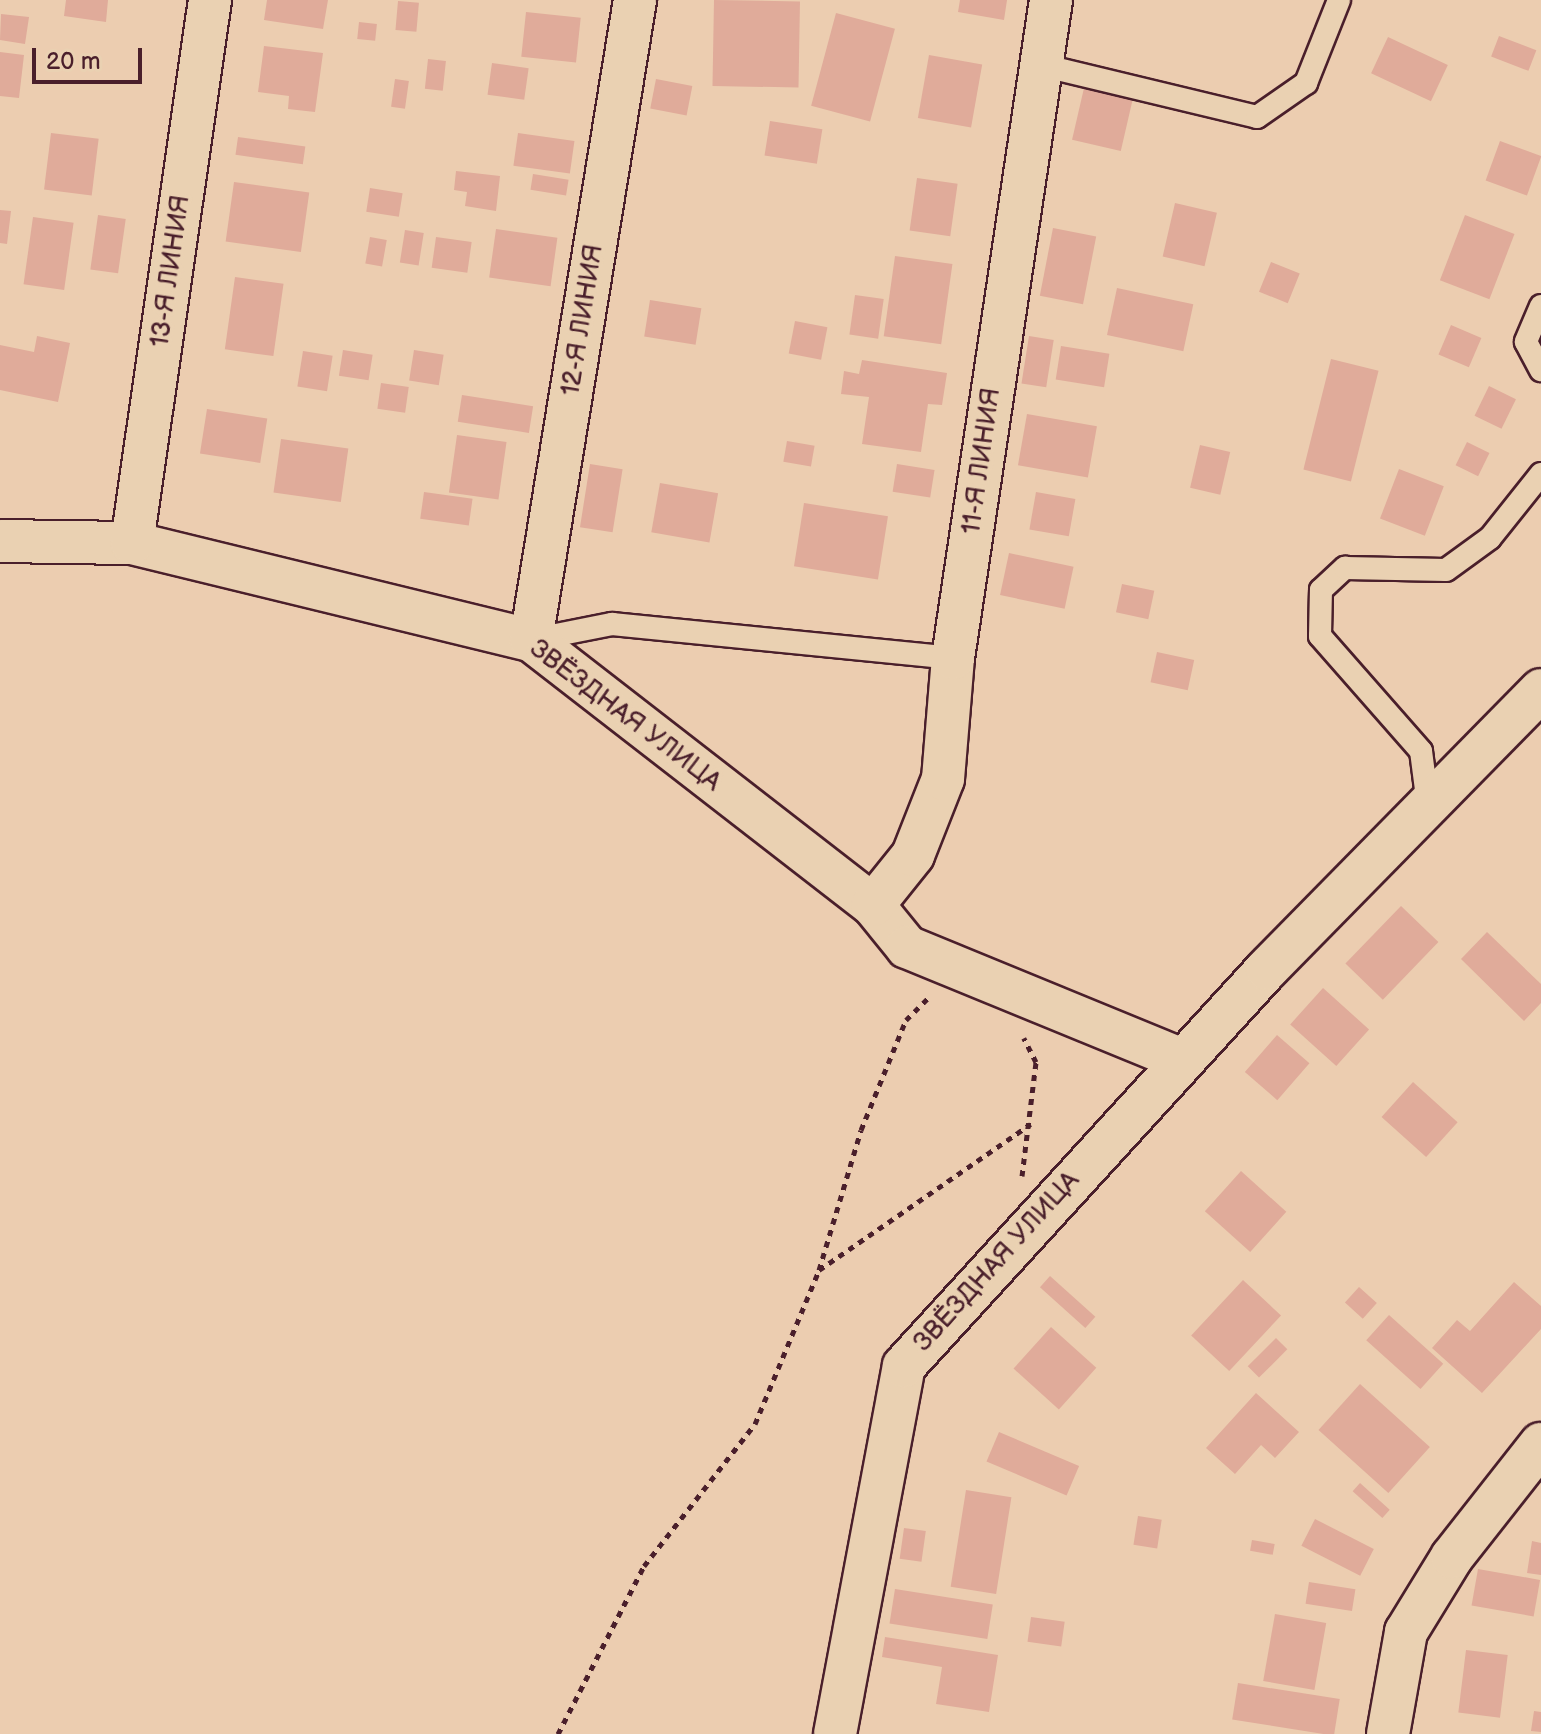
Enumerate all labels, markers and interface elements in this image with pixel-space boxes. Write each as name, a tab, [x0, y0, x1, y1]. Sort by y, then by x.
scale bar	[36, 32, 146, 82]
text: 20 m	[46, 47, 101, 76]
street label: 13-Я ЛИНИЯ	[145, 193, 197, 349]
street label: 12-Я ЛИНИЯ	[556, 242, 610, 398]
street label: 11-Я ЛИНИЯ	[956, 386, 1008, 536]
street label: ЗВЁЗДНАЯ УЛИЦА	[523, 634, 727, 798]
street label: ЗВЁЗДНАЯ УЛИЦА	[908, 1165, 1086, 1359]

